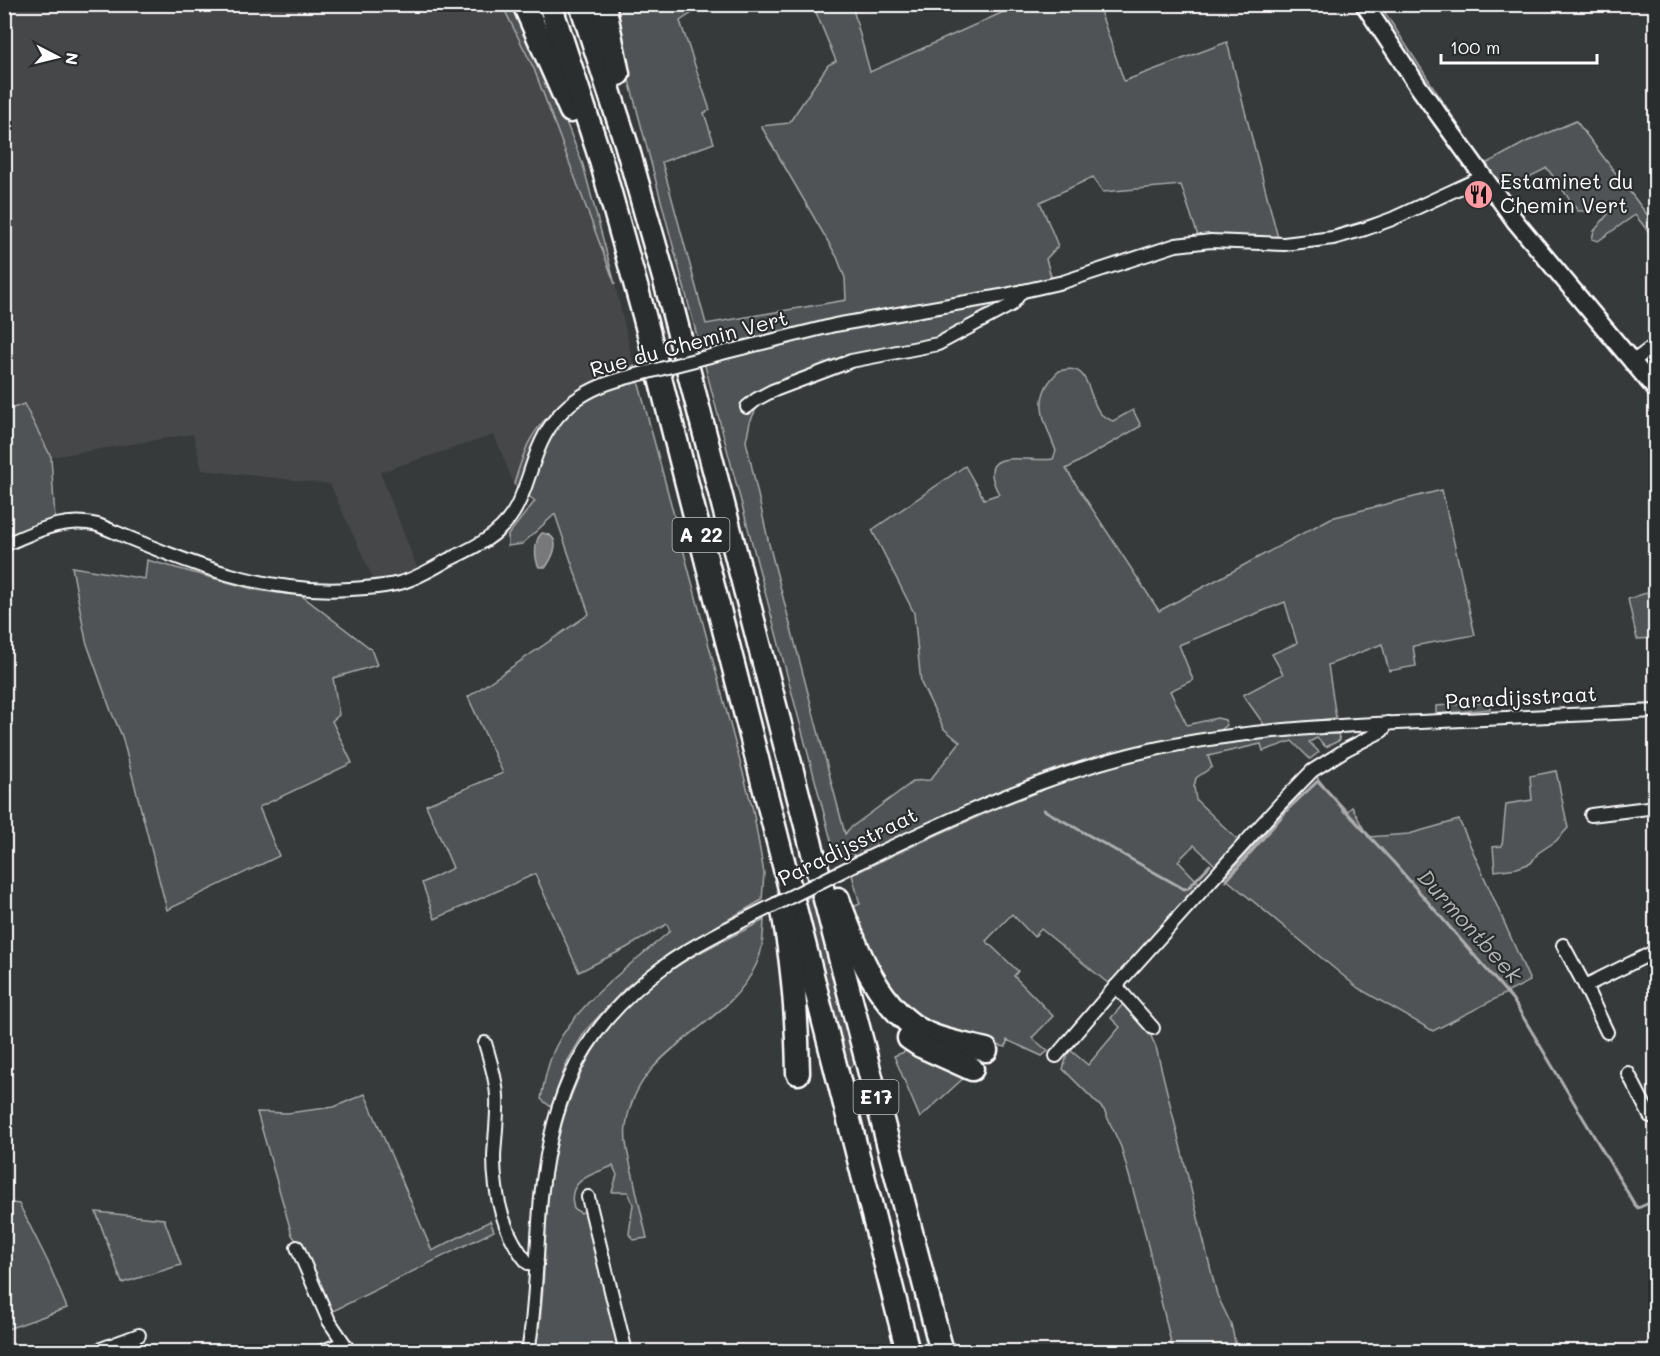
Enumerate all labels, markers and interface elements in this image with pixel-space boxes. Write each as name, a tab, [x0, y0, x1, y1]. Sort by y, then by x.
north arrow	[27, 27, 87, 87]
scale bar	[1441, 27, 1597, 65]
text: 100 m	[1450, 35, 1500, 59]
text: N	[61, 52, 84, 66]
place label: Estaminet du Chemin Vert	[1500, 167, 1633, 218]
restaurant icon: Estaminet du Chemin Vert	[1463, 178, 1495, 210]
street label: Rue du Chemin Vert	[587, 303, 791, 382]
road number: A 22	[672, 518, 730, 552]
street label: Paradijsstraat	[1444, 679, 1597, 714]
street label: Paradijsstraat	[773, 800, 922, 891]
water label: Durmontbeek	[1412, 863, 1530, 990]
road number: E17	[854, 1080, 898, 1114]

